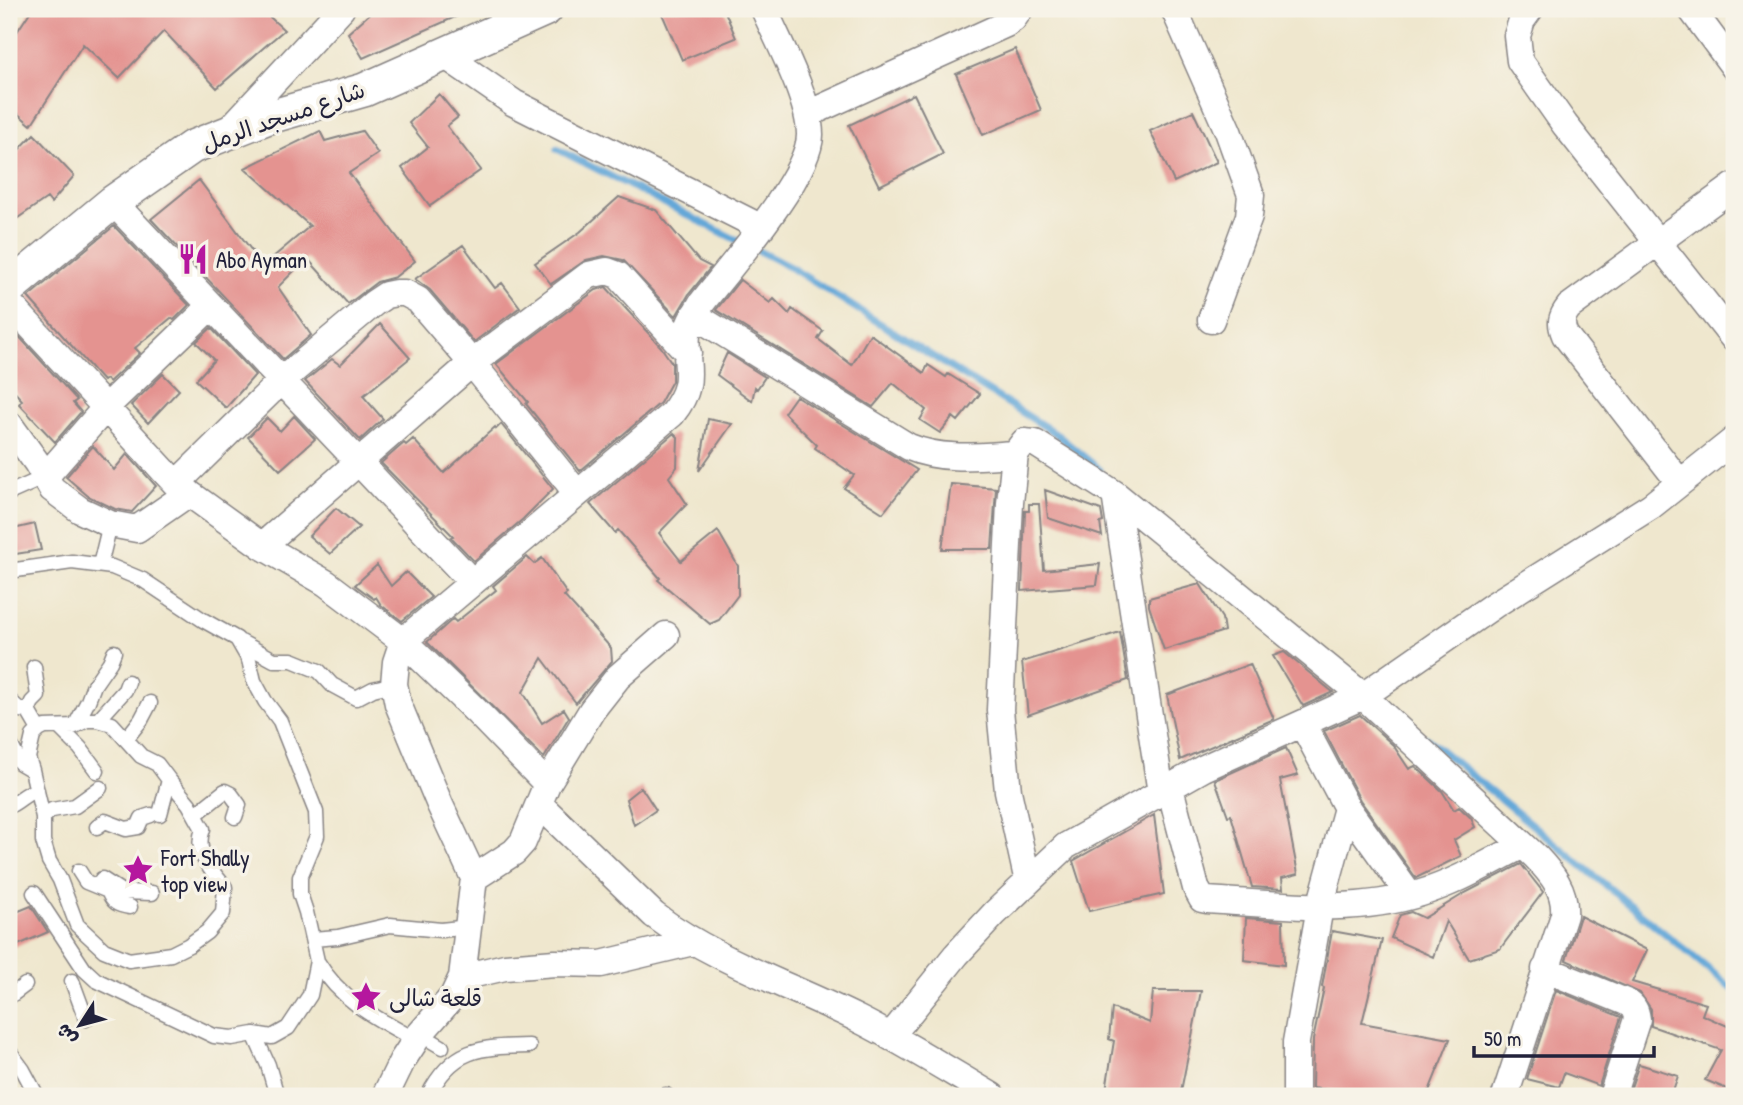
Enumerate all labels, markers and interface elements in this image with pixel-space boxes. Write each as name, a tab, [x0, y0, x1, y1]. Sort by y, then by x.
street label: شارع مسجد الرمل	[197, 73, 369, 159]
restaurant icon: Abo Ayman	[176, 242, 210, 276]
place label: Abo Ayman	[216, 244, 307, 275]
place label: Fort Shally top view	[160, 842, 250, 899]
place icon: Fort Shally top view	[121, 853, 155, 887]
place icon: قلعة شالى	[349, 980, 383, 1014]
place label: قلعة شالى	[389, 982, 482, 1013]
north arrow	[46, 990, 116, 1060]
scale bar	[1474, 1014, 1654, 1058]
text: ش	[50, 1019, 83, 1051]
text: 50 m	[1484, 1024, 1521, 1053]

